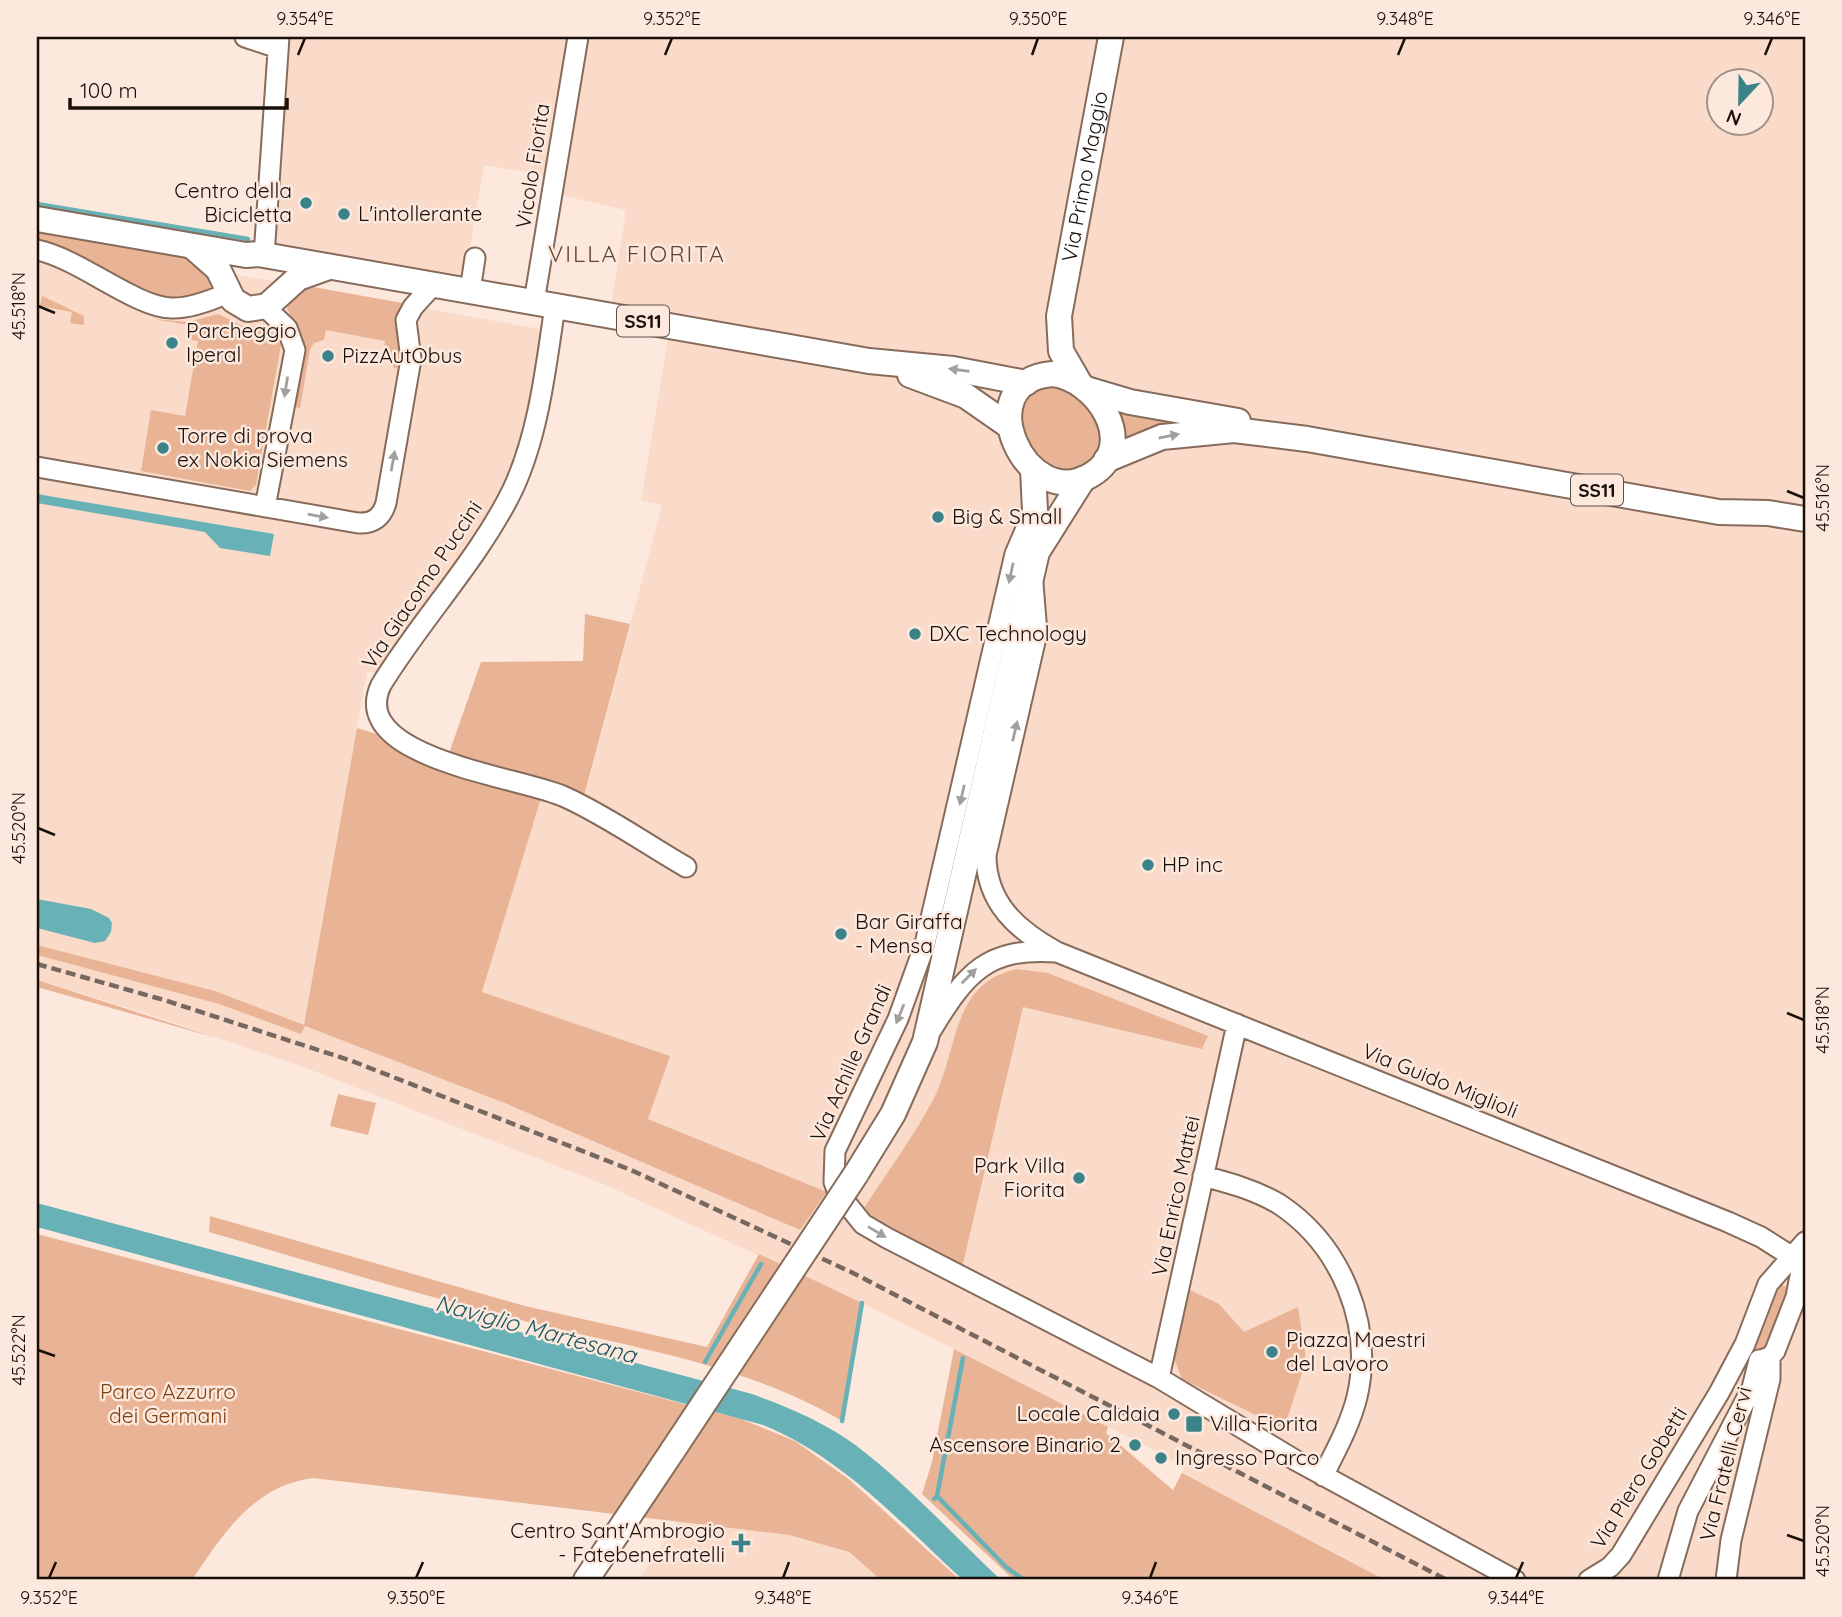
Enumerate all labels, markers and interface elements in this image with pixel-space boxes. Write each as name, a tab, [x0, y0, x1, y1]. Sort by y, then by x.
text: 9.354°E	[276, 7, 334, 30]
text: 9.352°E	[643, 7, 701, 30]
text: 9.350°E	[1009, 7, 1067, 30]
text: 9.348°E	[1376, 7, 1434, 30]
text: 9.346°E	[1743, 7, 1801, 30]
scale bar	[70, 66, 287, 110]
north arrow	[1706, 66, 1776, 136]
text: 100 m	[80, 77, 138, 103]
street label: Via Primo Maggio	[1055, 89, 1113, 264]
street label: Vicolo Fiorita	[509, 101, 555, 230]
text: N	[1723, 104, 1745, 132]
place label: Centro della Bicicletta	[174, 177, 292, 227]
marker: Centro della Bicicletta	[298, 195, 314, 211]
place label: L'intollerante	[358, 200, 482, 226]
marker: L'intollerante	[336, 206, 352, 222]
district label: VILLA FIORITA	[548, 239, 726, 268]
text: 45.518°N	[7, 272, 30, 340]
road number: SS11	[617, 306, 669, 336]
place label: Parcheggio Iperal	[186, 317, 297, 367]
marker: Parcheggio Iperal	[164, 335, 180, 351]
place label: PizzAutObus	[342, 342, 462, 368]
marker: PizzAutObus	[320, 348, 336, 364]
one-way arrow	[948, 364, 970, 375]
one-way arrow	[280, 376, 291, 398]
place label: Torre di prova ex Nokia Siemens	[177, 422, 348, 472]
one-way arrow	[1158, 430, 1180, 441]
marker: Torre di prova ex Nokia Siemens	[155, 440, 171, 456]
one-way arrow	[388, 450, 399, 472]
text: 45.516°N	[1811, 464, 1834, 532]
road number: SS11	[1571, 475, 1623, 505]
street label: Via Giacomo Puccini	[355, 495, 487, 673]
place label: Big & Small	[952, 503, 1062, 529]
marker: Big & Small	[930, 509, 946, 525]
one-way arrow	[307, 511, 329, 522]
one-way arrow	[1006, 562, 1017, 584]
place label: DXC Technology	[929, 620, 1087, 646]
marker: DXC Technology	[907, 626, 923, 642]
one-way arrow	[1010, 720, 1021, 742]
one-way arrow	[956, 784, 967, 806]
text: 45.520°N	[7, 792, 30, 864]
place label: HP inc	[1162, 851, 1223, 877]
marker: HP inc	[1140, 857, 1156, 873]
place label: Bar Giraffa - Mensa	[855, 908, 963, 958]
marker: Bar Giraffa - Mensa	[833, 926, 849, 942]
one-way arrow	[961, 967, 978, 984]
street label: Via Achille Grandi	[804, 980, 896, 1145]
text: 45.518°N	[1811, 986, 1834, 1054]
one-way arrow	[894, 1003, 905, 1024]
street label: Via Guido Miglioli	[1359, 1037, 1522, 1123]
street label: Via Enrico Mattei	[1145, 1113, 1205, 1278]
place label: Park Villa Fiorita	[974, 1152, 1065, 1202]
marker: Park Villa Fiorita	[1071, 1170, 1087, 1186]
one-way arrow	[868, 1226, 887, 1239]
water label: Naviglio Martesana	[432, 1288, 641, 1370]
text: 45.522°N	[7, 1314, 30, 1386]
place label: Piazza Maestri del Lavoro	[1286, 1326, 1426, 1376]
marker: Piazza Maestri del Lavoro	[1264, 1344, 1280, 1360]
park label: Parco Azzurro dei Germani	[100, 1378, 236, 1428]
street label: Via Fratelli Cervi	[1693, 1384, 1757, 1544]
place label: Locale Caldaia	[1017, 1400, 1160, 1426]
street label: Via Piero Gobetti	[1584, 1402, 1692, 1553]
marker: Locale Caldaia	[1166, 1406, 1182, 1422]
place label: Villa Fiorita	[1210, 1410, 1318, 1436]
marker: Villa Fiorita	[1184, 1414, 1204, 1434]
place label: Ascensore Binario 2	[929, 1431, 1121, 1457]
marker: Ascensore Binario 2	[1127, 1437, 1143, 1453]
place label: Ingresso Parco	[1175, 1444, 1319, 1470]
marker: Ingresso Parco	[1153, 1450, 1169, 1466]
text: 45.520°N	[1811, 1505, 1834, 1577]
place label: Centro Sant'Ambrogio - Fatebenefratelli	[510, 1517, 725, 1567]
marker: Centro Sant'Ambrogio - Fatebenefratelli	[731, 1533, 751, 1553]
text: 9.352°E	[20, 1586, 78, 1609]
text: 9.350°E	[387, 1586, 445, 1609]
text: 9.348°E	[754, 1586, 812, 1609]
text: 9.346°E	[1121, 1586, 1179, 1609]
text: 9.344°E	[1487, 1586, 1545, 1609]

